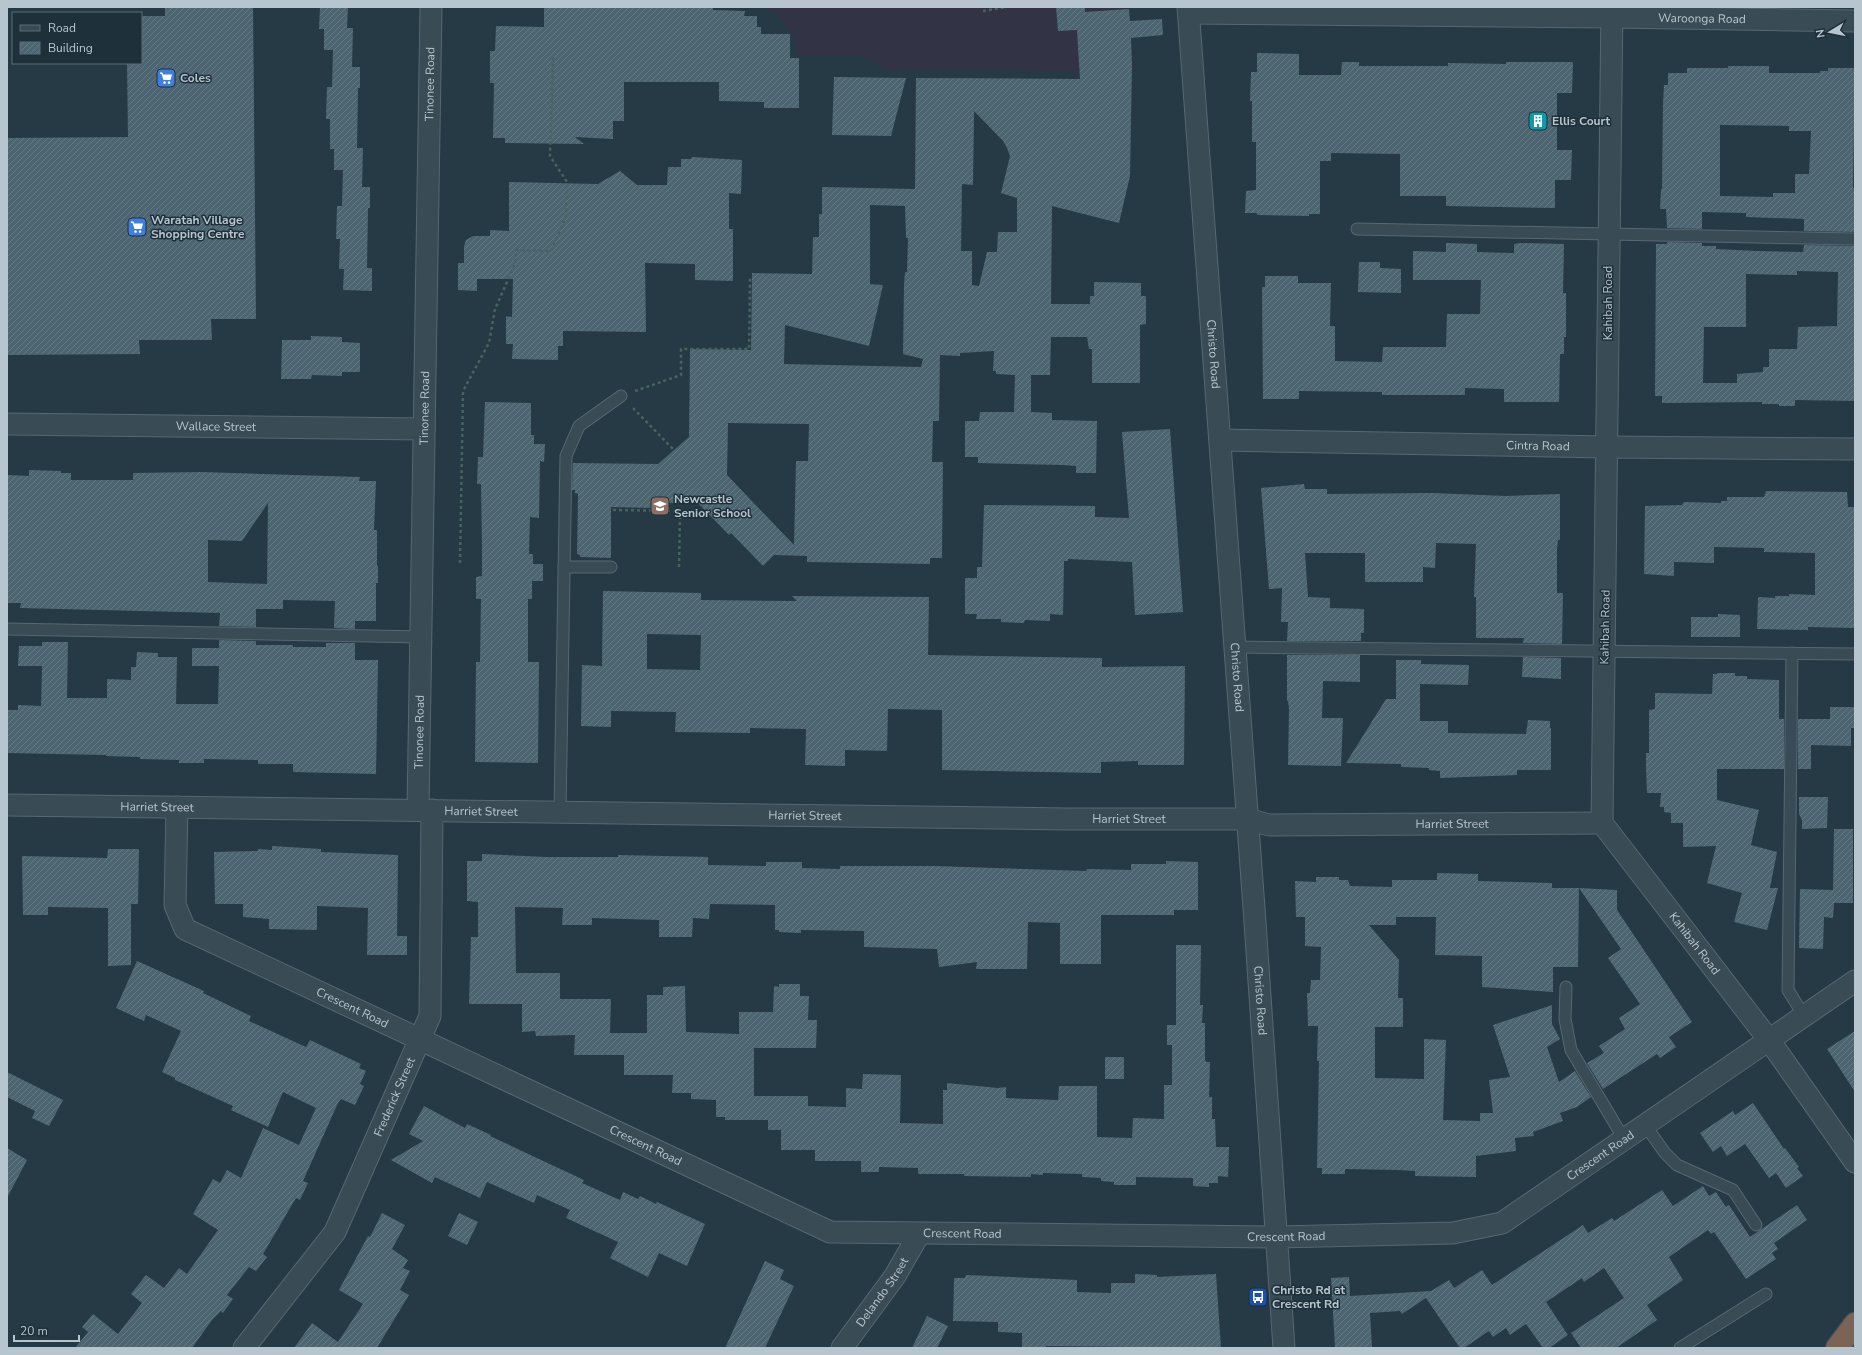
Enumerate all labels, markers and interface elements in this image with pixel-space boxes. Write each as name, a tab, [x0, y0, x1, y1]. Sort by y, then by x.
street label: Waroonga Road	[1658, 10, 1746, 27]
legend	[12, 12, 142, 64]
north arrow	[1810, 12, 1850, 52]
text: Road	[48, 20, 76, 36]
text: N	[1813, 28, 1829, 39]
text: Building	[48, 40, 93, 56]
street label: Tinonee Road	[421, 47, 438, 121]
supermarket icon: Coles	[155, 67, 177, 89]
place label: Coles	[180, 70, 211, 86]
building icon: Ellis Court	[1527, 110, 1549, 132]
place label: Ellis Court	[1552, 113, 1611, 129]
place label: Waratah Village Shopping Centre	[151, 212, 245, 242]
supermarket icon: Waratah Village Shopping Centre	[126, 216, 148, 238]
street label: Kahibah Road	[1600, 266, 1616, 340]
street label: Christo Road	[1203, 319, 1224, 389]
street label: Tinonee Road	[416, 371, 433, 445]
street label: Wallace Street	[176, 418, 257, 435]
street label: Cintra Road	[1506, 437, 1570, 454]
place label: Newcastle Senior School	[674, 491, 751, 521]
school or university icon: Newcastle Senior School	[649, 495, 671, 517]
street label: Kahibah Road	[1596, 590, 1614, 664]
street label: Christo Road	[1227, 642, 1248, 713]
street label: Tinonee Road	[411, 695, 428, 769]
street label: Harriet Street	[120, 798, 195, 815]
street label: Harriet Street	[444, 803, 519, 820]
street label: Harriet Street	[768, 807, 843, 824]
street label: Harriet Street	[1092, 811, 1166, 827]
street label: Harriet Street	[1415, 816, 1490, 832]
street label: Kahibah Road	[1666, 909, 1724, 978]
street label: Christo Road	[1250, 965, 1271, 1036]
street label: Crescent Road	[314, 984, 391, 1032]
street label: Frederick Street	[370, 1054, 419, 1139]
street label: Crescent Road	[607, 1122, 685, 1169]
street label: Crescent Road	[1564, 1127, 1637, 1184]
street label: Crescent Road	[923, 1225, 1002, 1242]
street label: Crescent Road	[1247, 1228, 1326, 1245]
street label: Delando Street	[852, 1254, 912, 1330]
place label: Christo Rd at Crescent Rd	[1272, 1282, 1346, 1312]
bus stop icon: Christo Rd at Crescent Rd	[1247, 1286, 1269, 1308]
scale bar	[14, 1317, 79, 1343]
text: 20 m	[20, 1323, 48, 1339]

